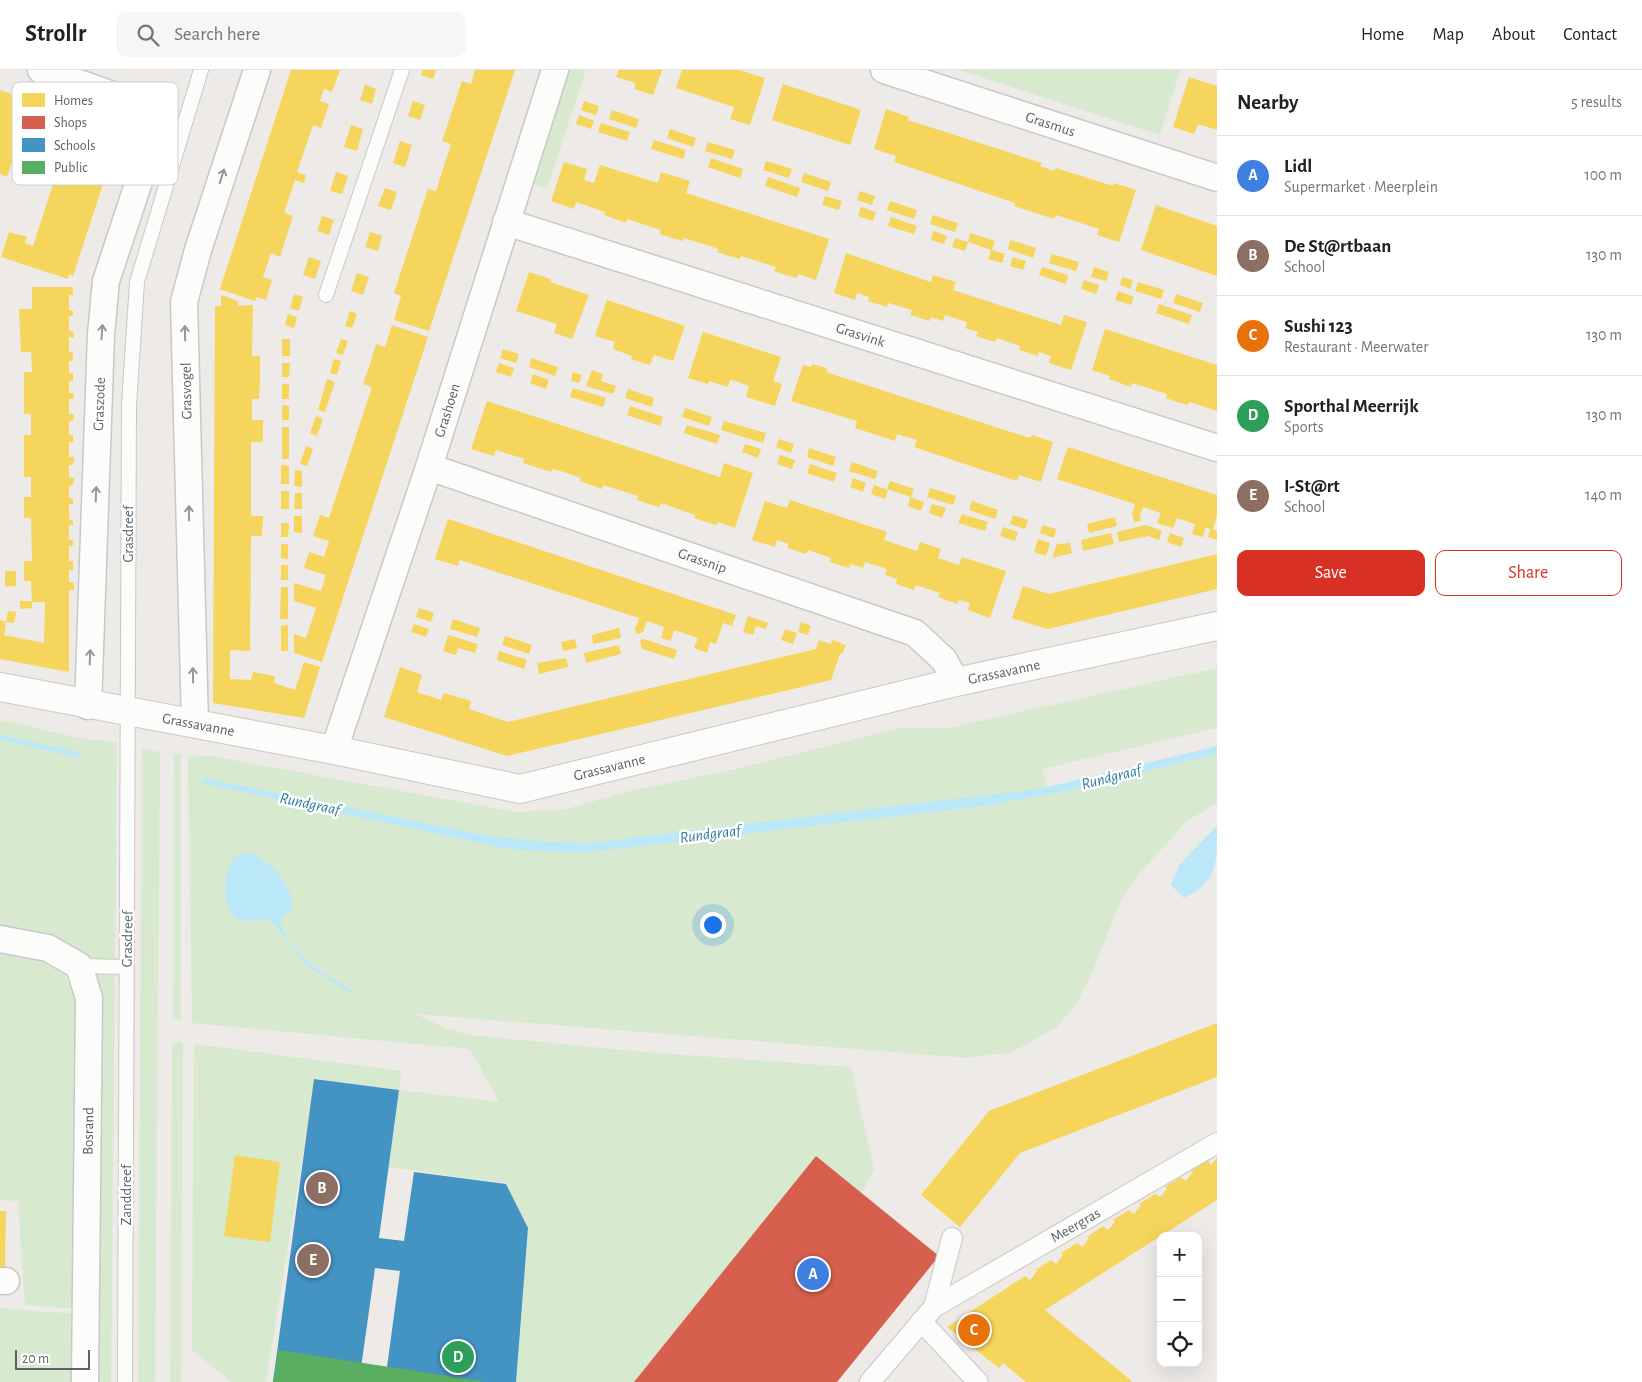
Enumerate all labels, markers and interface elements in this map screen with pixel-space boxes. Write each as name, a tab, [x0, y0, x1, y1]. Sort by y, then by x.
search box	[116, 12, 466, 57]
icon: search	[134, 21, 162, 49]
text: Strollr	[25, 22, 86, 46]
text: Search here	[174, 25, 260, 44]
text: Home	[1361, 26, 1404, 44]
text: Map	[1432, 26, 1464, 44]
text: About	[1492, 26, 1535, 44]
text: Contact	[1563, 26, 1617, 44]
legend	[12, 82, 178, 185]
text: Nearby	[1237, 92, 1298, 113]
text: Homes	[54, 94, 93, 108]
text: 5 results	[1571, 94, 1622, 110]
street label: Grasmus	[1024, 109, 1077, 139]
text: Shops	[54, 116, 87, 130]
text: Schools	[54, 139, 95, 153]
text: Lidl	[1284, 157, 1312, 176]
text: Public	[54, 161, 88, 175]
text: A	[1248, 167, 1258, 183]
text: 100 m	[1584, 167, 1622, 183]
one-way arrow	[218, 168, 227, 184]
text: Supermarket · Meerplein	[1284, 179, 1438, 195]
text: De St@rtbaan	[1284, 237, 1391, 256]
text: B	[1248, 247, 1258, 263]
text: 130 m	[1586, 247, 1622, 263]
text: School	[1284, 259, 1325, 275]
text: Sushi 123	[1284, 317, 1353, 336]
street label: Grasvink	[834, 320, 887, 350]
one-way arrow	[97, 324, 106, 340]
one-way arrow	[180, 325, 189, 341]
text: C	[1249, 327, 1257, 343]
text: 130 m	[1586, 327, 1622, 343]
text: Restaurant · Meerwater	[1284, 339, 1428, 355]
street label: Grasvogel	[179, 362, 194, 420]
street label: Graszode	[91, 377, 108, 431]
street label: Grashoen	[432, 382, 463, 439]
text: Sporthal Meerrijk	[1284, 397, 1419, 416]
text: D	[1248, 407, 1258, 423]
text: 130 m	[1586, 407, 1622, 423]
text: Sports	[1284, 419, 1324, 435]
text: I-St@rt	[1284, 477, 1340, 496]
one-way arrow	[91, 487, 100, 503]
text: E	[1249, 487, 1257, 503]
text: 140 m	[1585, 487, 1622, 503]
text: School	[1284, 499, 1325, 515]
street label: Grasdreef	[121, 504, 136, 562]
one-way arrow	[184, 505, 194, 521]
street label: Grassnip	[676, 546, 729, 576]
button: Save	[1237, 550, 1425, 596]
button: Share	[1435, 550, 1622, 596]
one-way arrow	[85, 649, 95, 666]
street label: Grassavanne	[967, 657, 1042, 687]
one-way arrow	[189, 667, 198, 683]
street label: Grassavanne	[161, 711, 236, 739]
street label: Grassavanne	[572, 751, 647, 784]
water label: Rundgraaf	[1080, 761, 1145, 792]
water label: Rundgraaf	[278, 790, 344, 819]
water label: Rundgraaf	[679, 822, 744, 846]
street label: Grasdreef	[120, 909, 136, 968]
your location	[700, 912, 726, 938]
street label: Bosrand	[81, 1107, 96, 1155]
street label: Zanddreef	[119, 1163, 134, 1226]
pin: B	[306, 1169, 338, 1207]
street label: Meergras	[1048, 1205, 1103, 1246]
map controls	[1157, 1232, 1202, 1367]
button: +	[1157, 1232, 1202, 1277]
pin: E	[297, 1241, 329, 1279]
pin: A	[797, 1255, 829, 1293]
button: −	[1157, 1277, 1202, 1322]
pin: C	[958, 1311, 990, 1349]
button: locate	[1157, 1322, 1202, 1367]
pin: D	[442, 1338, 474, 1376]
scale bar	[15, 1347, 90, 1370]
text: 20 m	[22, 1352, 49, 1366]

